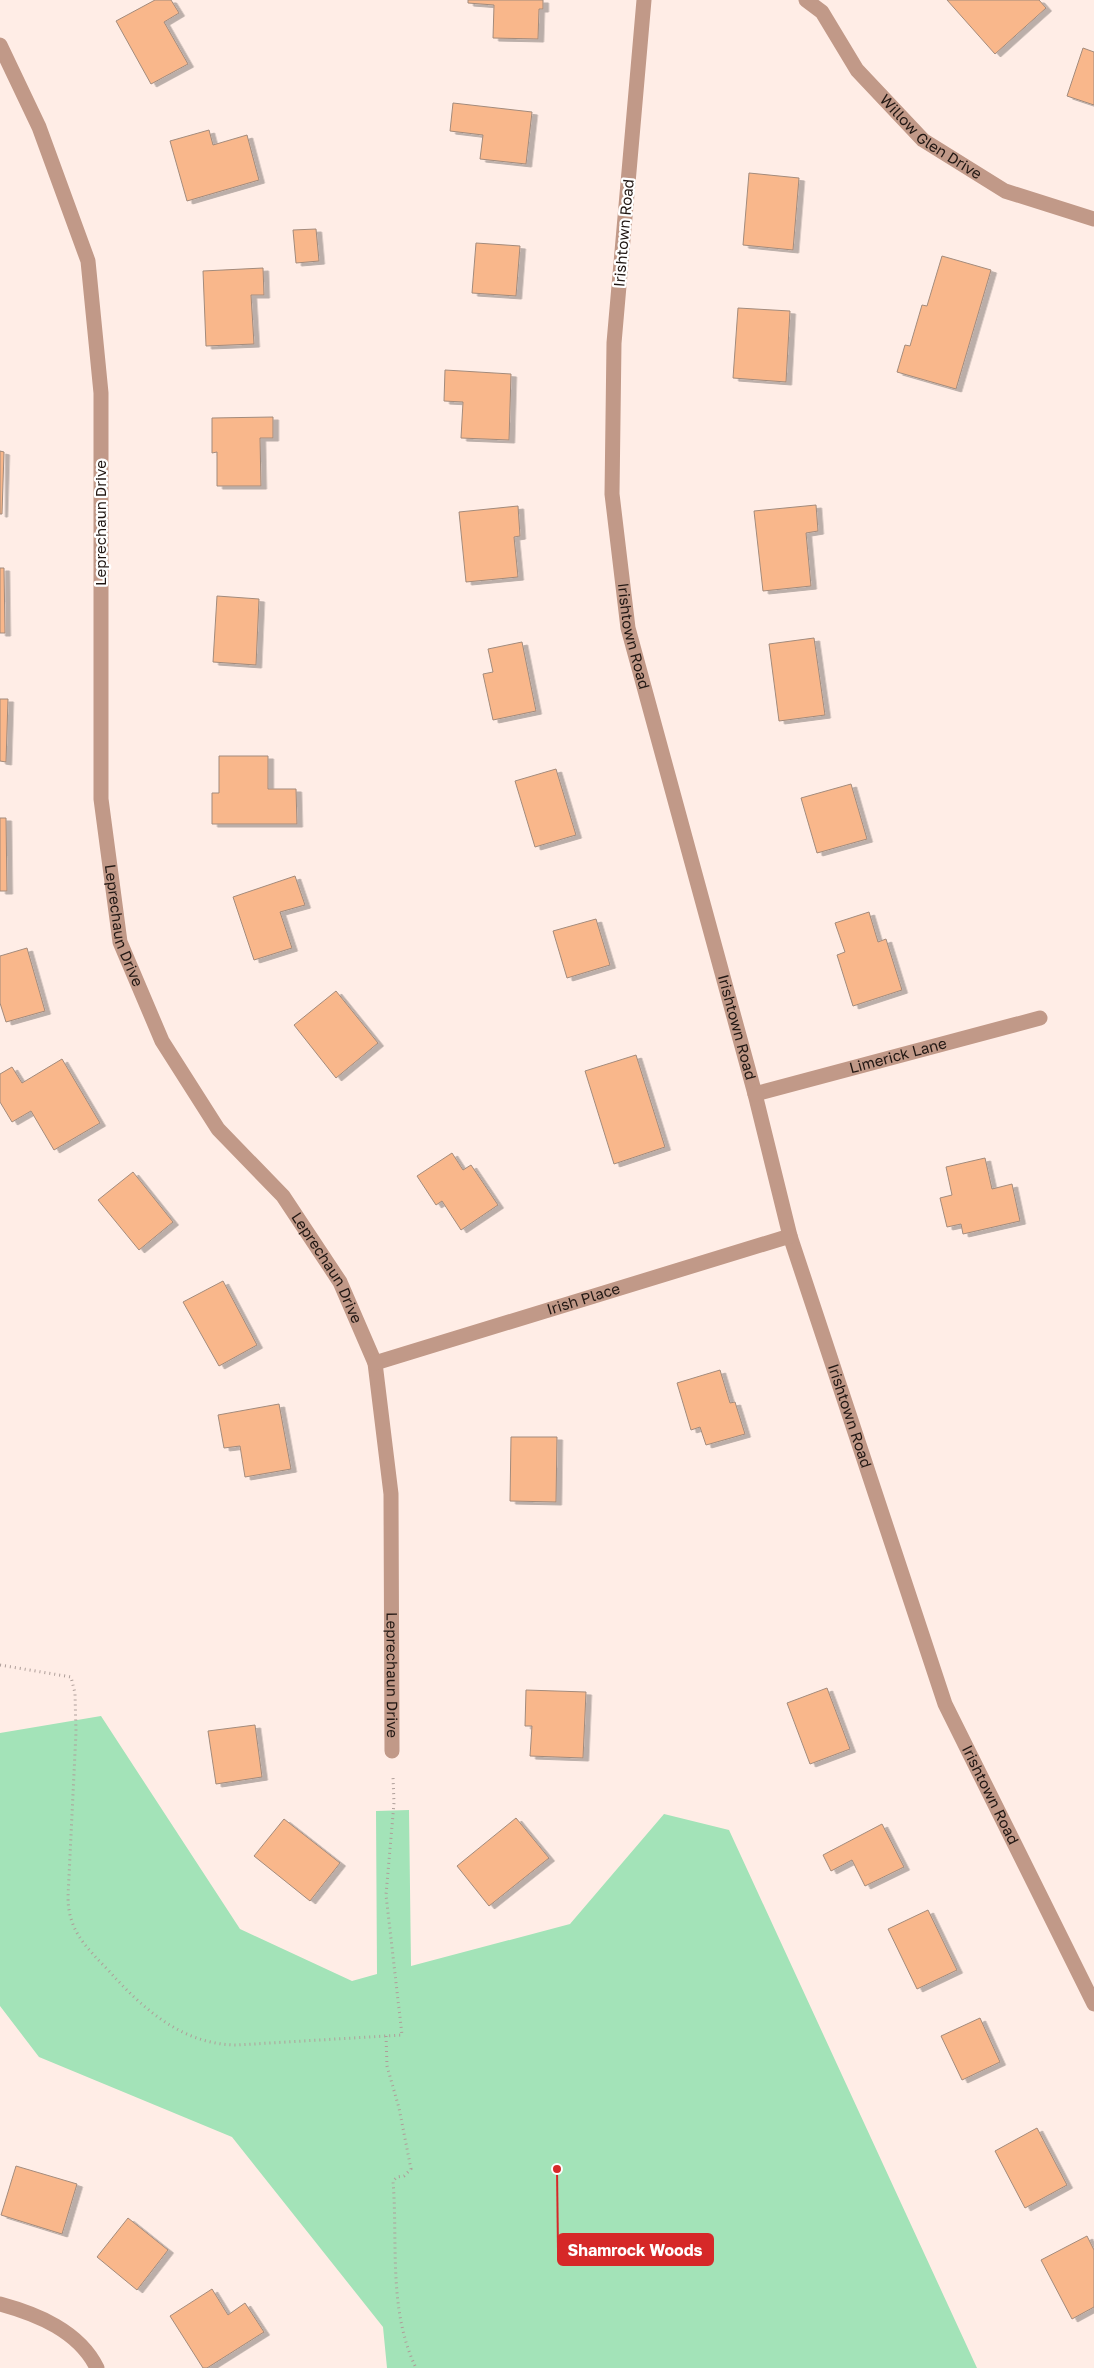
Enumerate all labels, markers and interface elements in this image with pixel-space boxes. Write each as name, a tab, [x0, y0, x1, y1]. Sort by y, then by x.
street label: Willow Glen Drive	[876, 90, 986, 183]
street label: Irishtown Road	[609, 178, 637, 288]
street label: Leprechaun Drive	[91, 460, 109, 586]
street label: Irishtown Road	[615, 582, 654, 691]
street label: Leprechaun Drive	[102, 863, 148, 989]
street label: Irishtown Road	[715, 972, 761, 1082]
street label: Limerick Lane	[847, 1033, 949, 1076]
street label: Leprechaun Drive	[288, 1208, 367, 1326]
street label: Irish Place	[544, 1278, 622, 1318]
street label: Irishtown Road	[825, 1361, 876, 1470]
street label: Leprechaun Drive	[383, 1612, 402, 1738]
street label: Irishtown Road	[959, 1742, 1023, 1847]
callout: Shamrock Woods	[558, 2234, 713, 2265]
text: Shamrock Woods	[568, 2240, 703, 2260]

